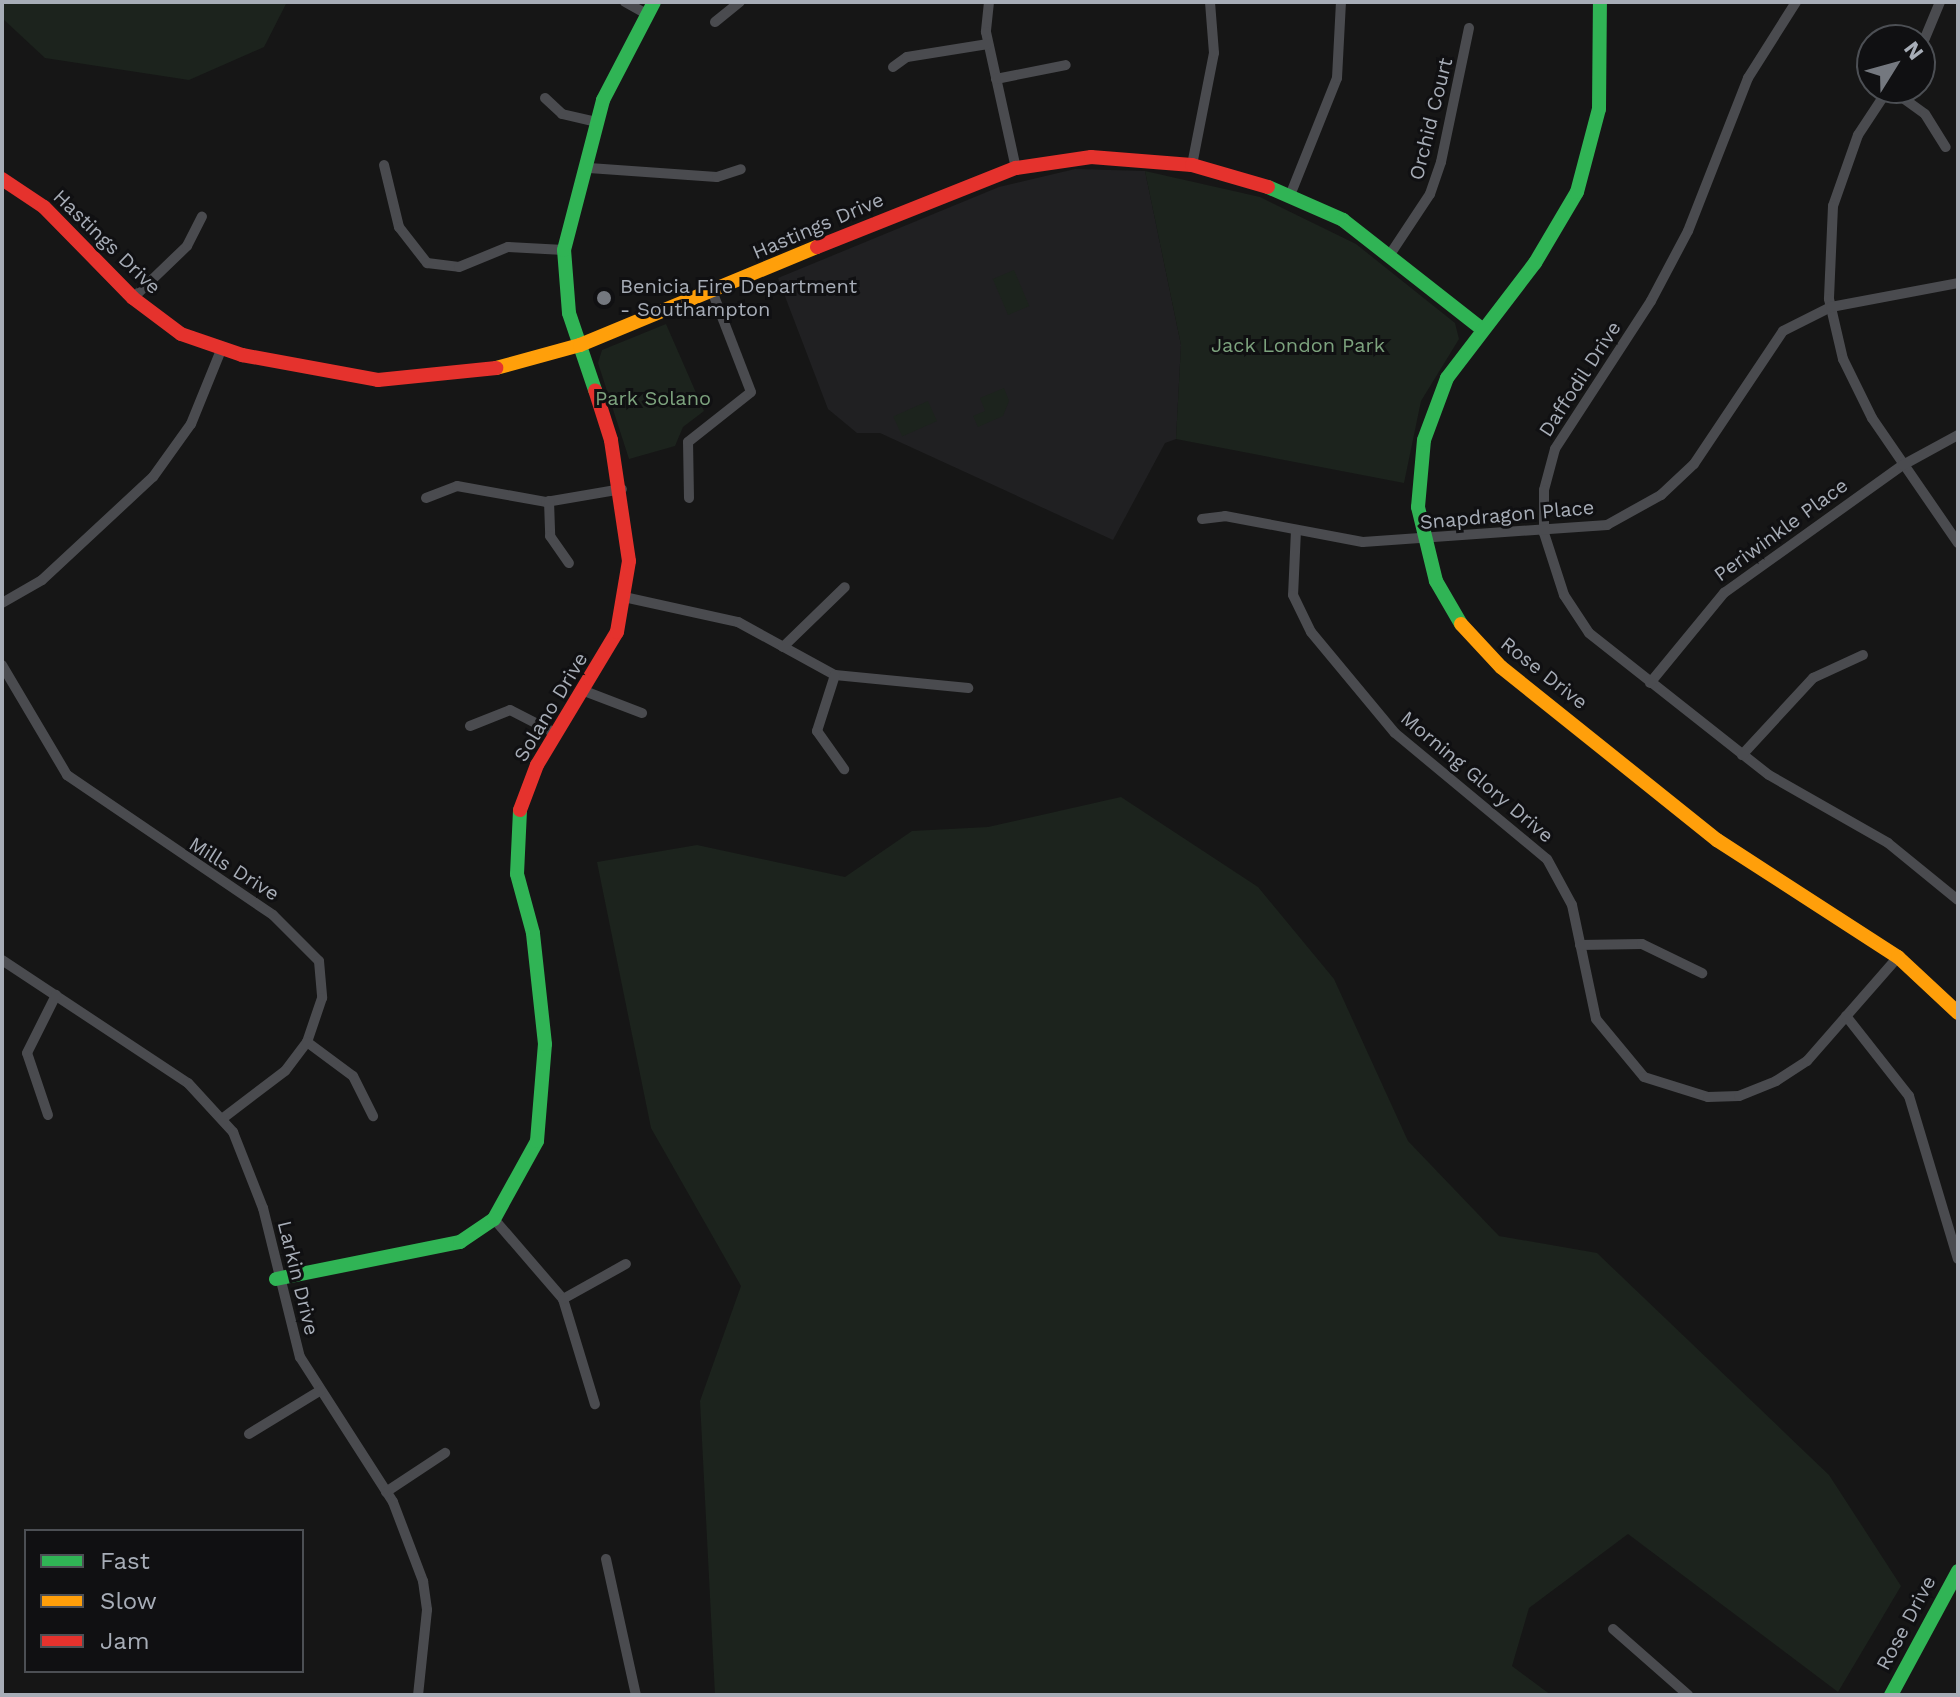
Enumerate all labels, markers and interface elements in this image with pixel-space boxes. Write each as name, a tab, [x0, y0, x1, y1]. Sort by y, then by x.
north arrow	[1856, 24, 1936, 104]
text: N	[1899, 36, 1929, 64]
street label: Orchid Court	[1404, 55, 1458, 183]
street label: Hastings Drive	[48, 185, 166, 299]
street label: Hastings Drive	[749, 188, 887, 264]
place label: Benicia Fire Department - Southampton	[620, 274, 858, 321]
marker: Benicia Fire Department - Southampton	[595, 289, 613, 307]
street label: Daffodil Drive	[1534, 316, 1626, 442]
park label: Jack London Park	[1211, 333, 1385, 357]
park label: Park Solano	[595, 386, 711, 410]
street label: Periwinkle Place	[1709, 473, 1853, 587]
street label: Snapdragon Place	[1419, 495, 1595, 535]
street label: Rose Drive	[1496, 632, 1592, 714]
street label: Solano Drive	[509, 648, 593, 766]
street label: Morning Glory Drive	[1396, 706, 1558, 848]
street label: Mills Drive	[185, 832, 283, 906]
street label: Larkin Drive	[272, 1218, 324, 1338]
legend	[24, 1529, 304, 1673]
text: Fast	[100, 1547, 150, 1575]
street label: Rose Drive	[1871, 1572, 1941, 1674]
text: Slow	[100, 1587, 157, 1615]
text: Jam	[100, 1627, 150, 1655]

